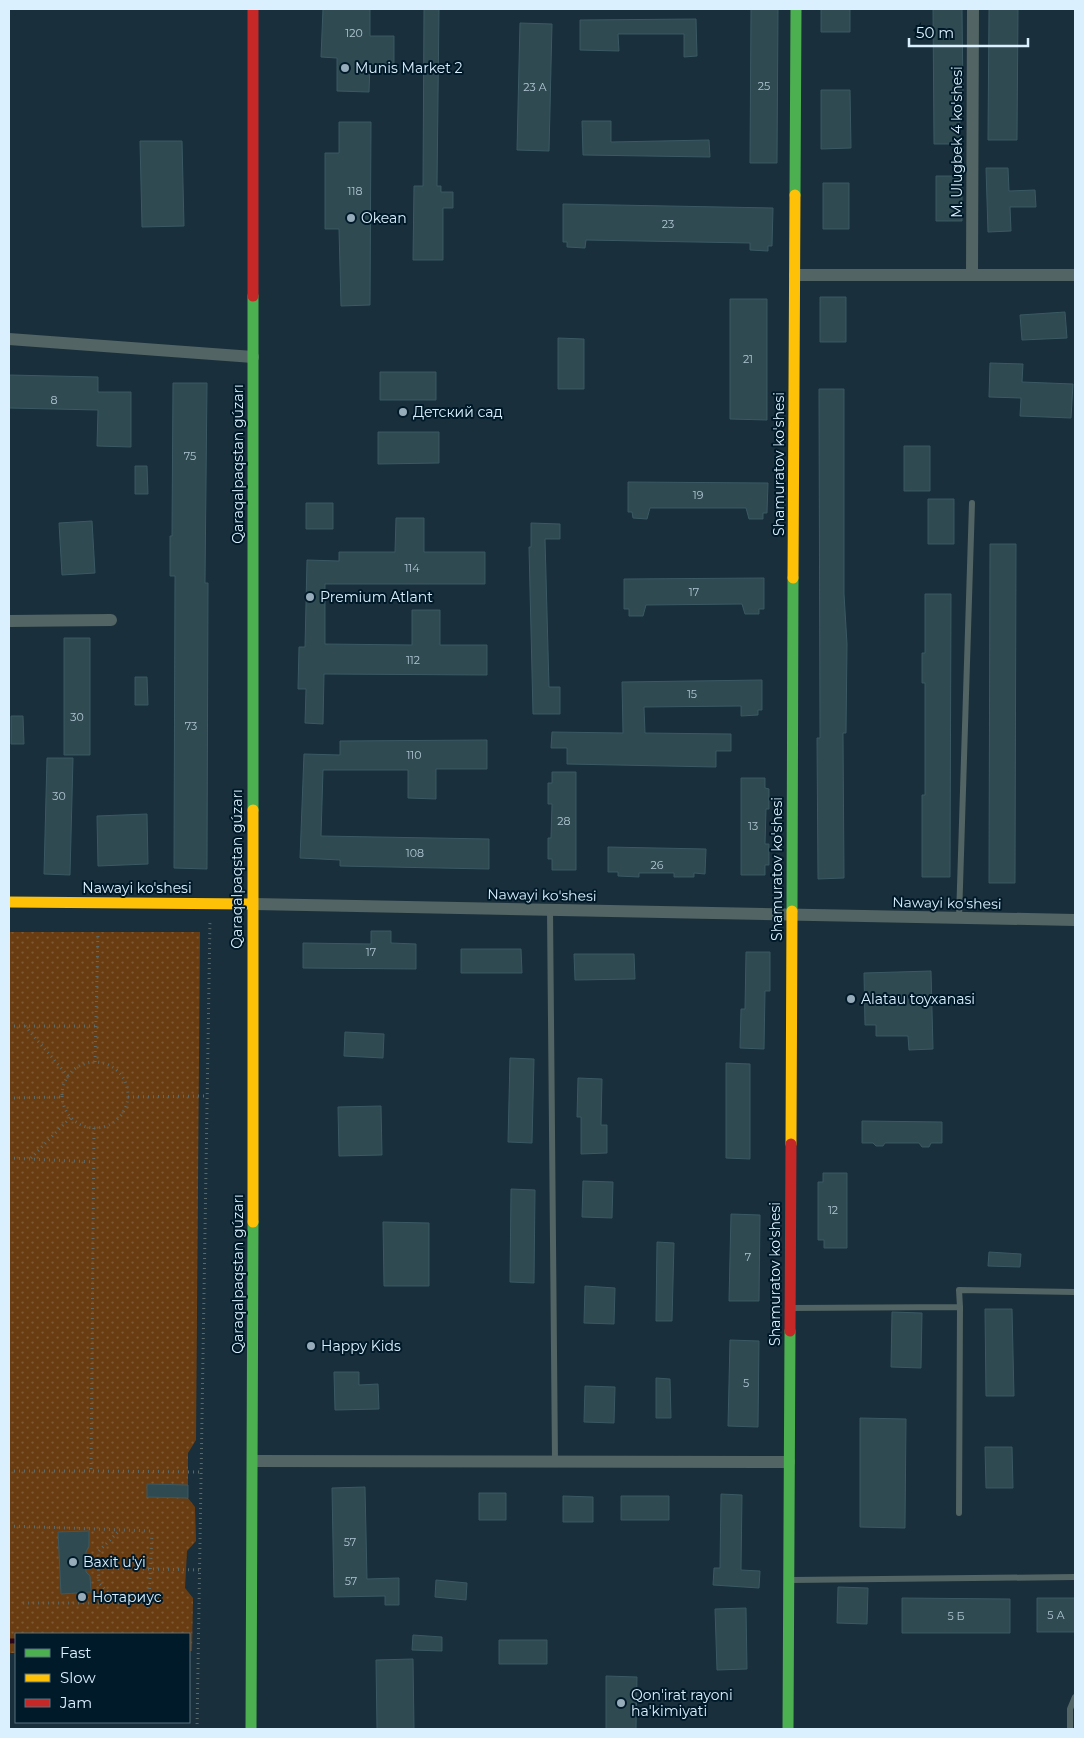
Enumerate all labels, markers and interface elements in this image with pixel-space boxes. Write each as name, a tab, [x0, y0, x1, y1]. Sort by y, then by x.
scale bar	[909, 15, 1028, 47]
text: 50 m	[916, 23, 954, 42]
house number: 120	[345, 26, 363, 40]
place label: Munis Market 2	[355, 59, 463, 77]
marker: Munis Market 2	[339, 62, 351, 74]
street label: M. Ulugbek 4 ko'shesi	[948, 66, 966, 218]
house number: 25	[758, 79, 770, 93]
house number: 23 А	[523, 80, 548, 94]
house number: 118	[348, 184, 362, 198]
place label: Okean	[361, 209, 407, 227]
marker: Okean	[345, 212, 357, 224]
house number: 23	[662, 217, 674, 231]
house number: 21	[743, 352, 753, 366]
street label: Qaraqalpaqstan gúzarı	[229, 384, 247, 544]
street label: Shamuratov ko'shesi	[770, 392, 788, 536]
house number: 8	[50, 393, 58, 407]
place label: Детский сад	[413, 403, 503, 421]
marker: Детский сад	[397, 406, 409, 418]
house number: 75	[184, 449, 196, 463]
house number: 19	[693, 488, 704, 502]
house number: 114	[404, 561, 420, 575]
house number: 17	[689, 585, 699, 599]
place label: Premium Atlant	[320, 588, 433, 606]
marker: Premium Atlant	[304, 591, 316, 603]
house number: 112	[406, 653, 420, 667]
house number: 15	[687, 687, 697, 701]
house number: 30	[70, 710, 84, 724]
house number: 73	[185, 719, 197, 733]
house number: 110	[406, 748, 422, 762]
house number: 30	[52, 789, 66, 803]
street label: Qaraqalpaqstan gúzarı	[228, 789, 246, 949]
street label: Shamuratov ko'shesi	[768, 797, 786, 941]
house number: 28	[557, 814, 571, 828]
house number: 13	[748, 819, 758, 833]
house number: 108	[406, 846, 424, 860]
house number: 26	[651, 858, 664, 872]
street label: Nawayi ko'shesi	[82, 879, 192, 897]
street label: Nawayi ko'shesi	[487, 885, 597, 905]
street label: Nawayi ko'shesi	[892, 893, 1002, 913]
house number: 17	[366, 945, 376, 959]
place label: Alatau toyxanasi	[861, 990, 975, 1008]
marker: Alatau toyxanasi	[845, 993, 857, 1005]
street label: Qaraqalpaqstan gúzarı	[229, 1194, 247, 1354]
street label: Shamuratov ko'shesi	[766, 1202, 784, 1346]
house number: 12	[828, 1203, 838, 1217]
house number: 7	[745, 1250, 751, 1264]
place label: Happy Kids	[321, 1337, 401, 1355]
marker: Happy Kids	[305, 1340, 317, 1352]
house number: 5	[743, 1376, 749, 1390]
house number: 57	[344, 1535, 356, 1549]
place label: Baxit u'yi	[83, 1553, 146, 1571]
marker: Baxit u'yi	[67, 1556, 79, 1568]
house number: 57	[345, 1574, 357, 1588]
place label: Нотариус	[92, 1588, 162, 1606]
marker: Нотариус	[76, 1591, 88, 1603]
house number: 5 А	[1047, 1608, 1065, 1622]
house number: 5 Б	[947, 1609, 965, 1623]
legend	[15, 1633, 190, 1723]
text: Fast	[60, 1643, 91, 1662]
text: Slow	[60, 1668, 96, 1687]
place label: Qon'irat rayoni ha'kimiyati	[631, 1686, 733, 1720]
text: Jam	[59, 1693, 92, 1712]
marker: Qon'irat rayoni ha'kimiyati	[615, 1697, 627, 1709]

